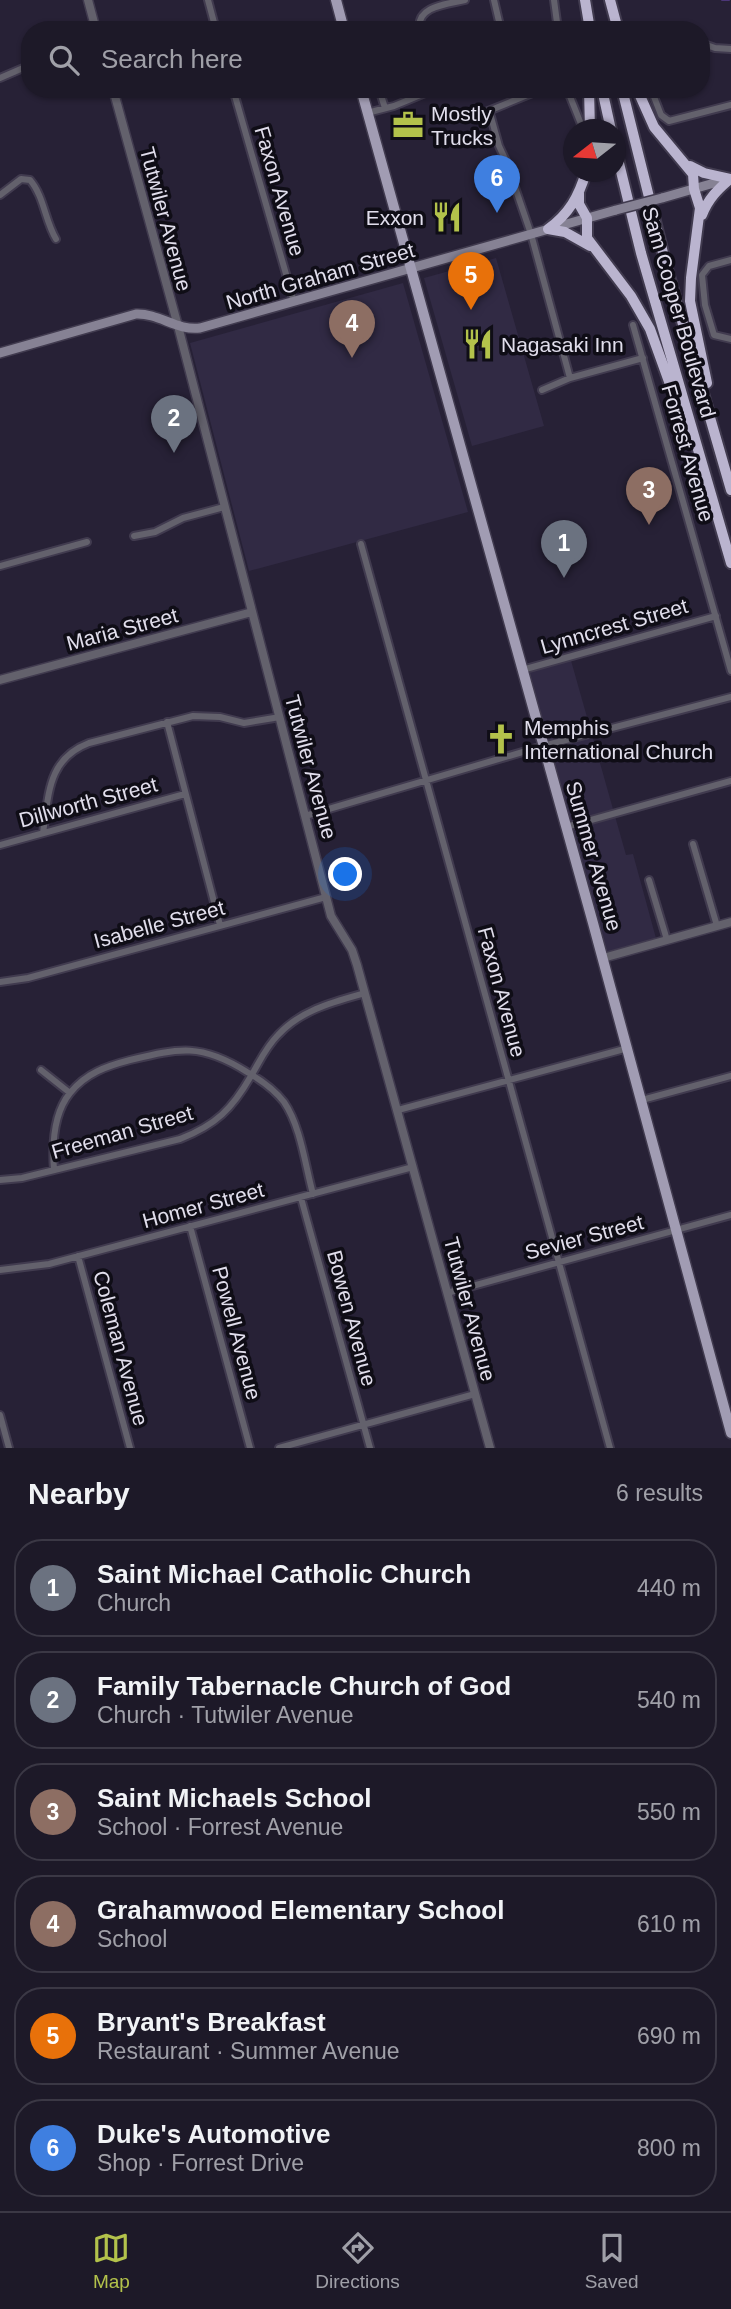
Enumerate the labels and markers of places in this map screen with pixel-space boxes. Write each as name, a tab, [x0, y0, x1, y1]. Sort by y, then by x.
place label: Mostly Trucks	[431, 102, 493, 149]
office icon: Mostly Trucks	[391, 108, 425, 142]
pin: 6	[474, 155, 520, 213]
restaurant icon: Exxon	[430, 200, 464, 234]
place label: Exxon	[366, 206, 424, 229]
pin: 5	[448, 252, 494, 310]
pin: 4	[329, 300, 375, 358]
restaurant icon: Nagasaki Inn	[461, 327, 495, 361]
place label: Nagasaki Inn	[501, 333, 624, 356]
pin: 2	[151, 395, 197, 453]
pin: 3	[626, 467, 672, 525]
pin: 1	[541, 520, 587, 578]
place label: Memphis International Church	[524, 716, 713, 763]
church icon: Memphis International Church	[484, 722, 518, 756]

